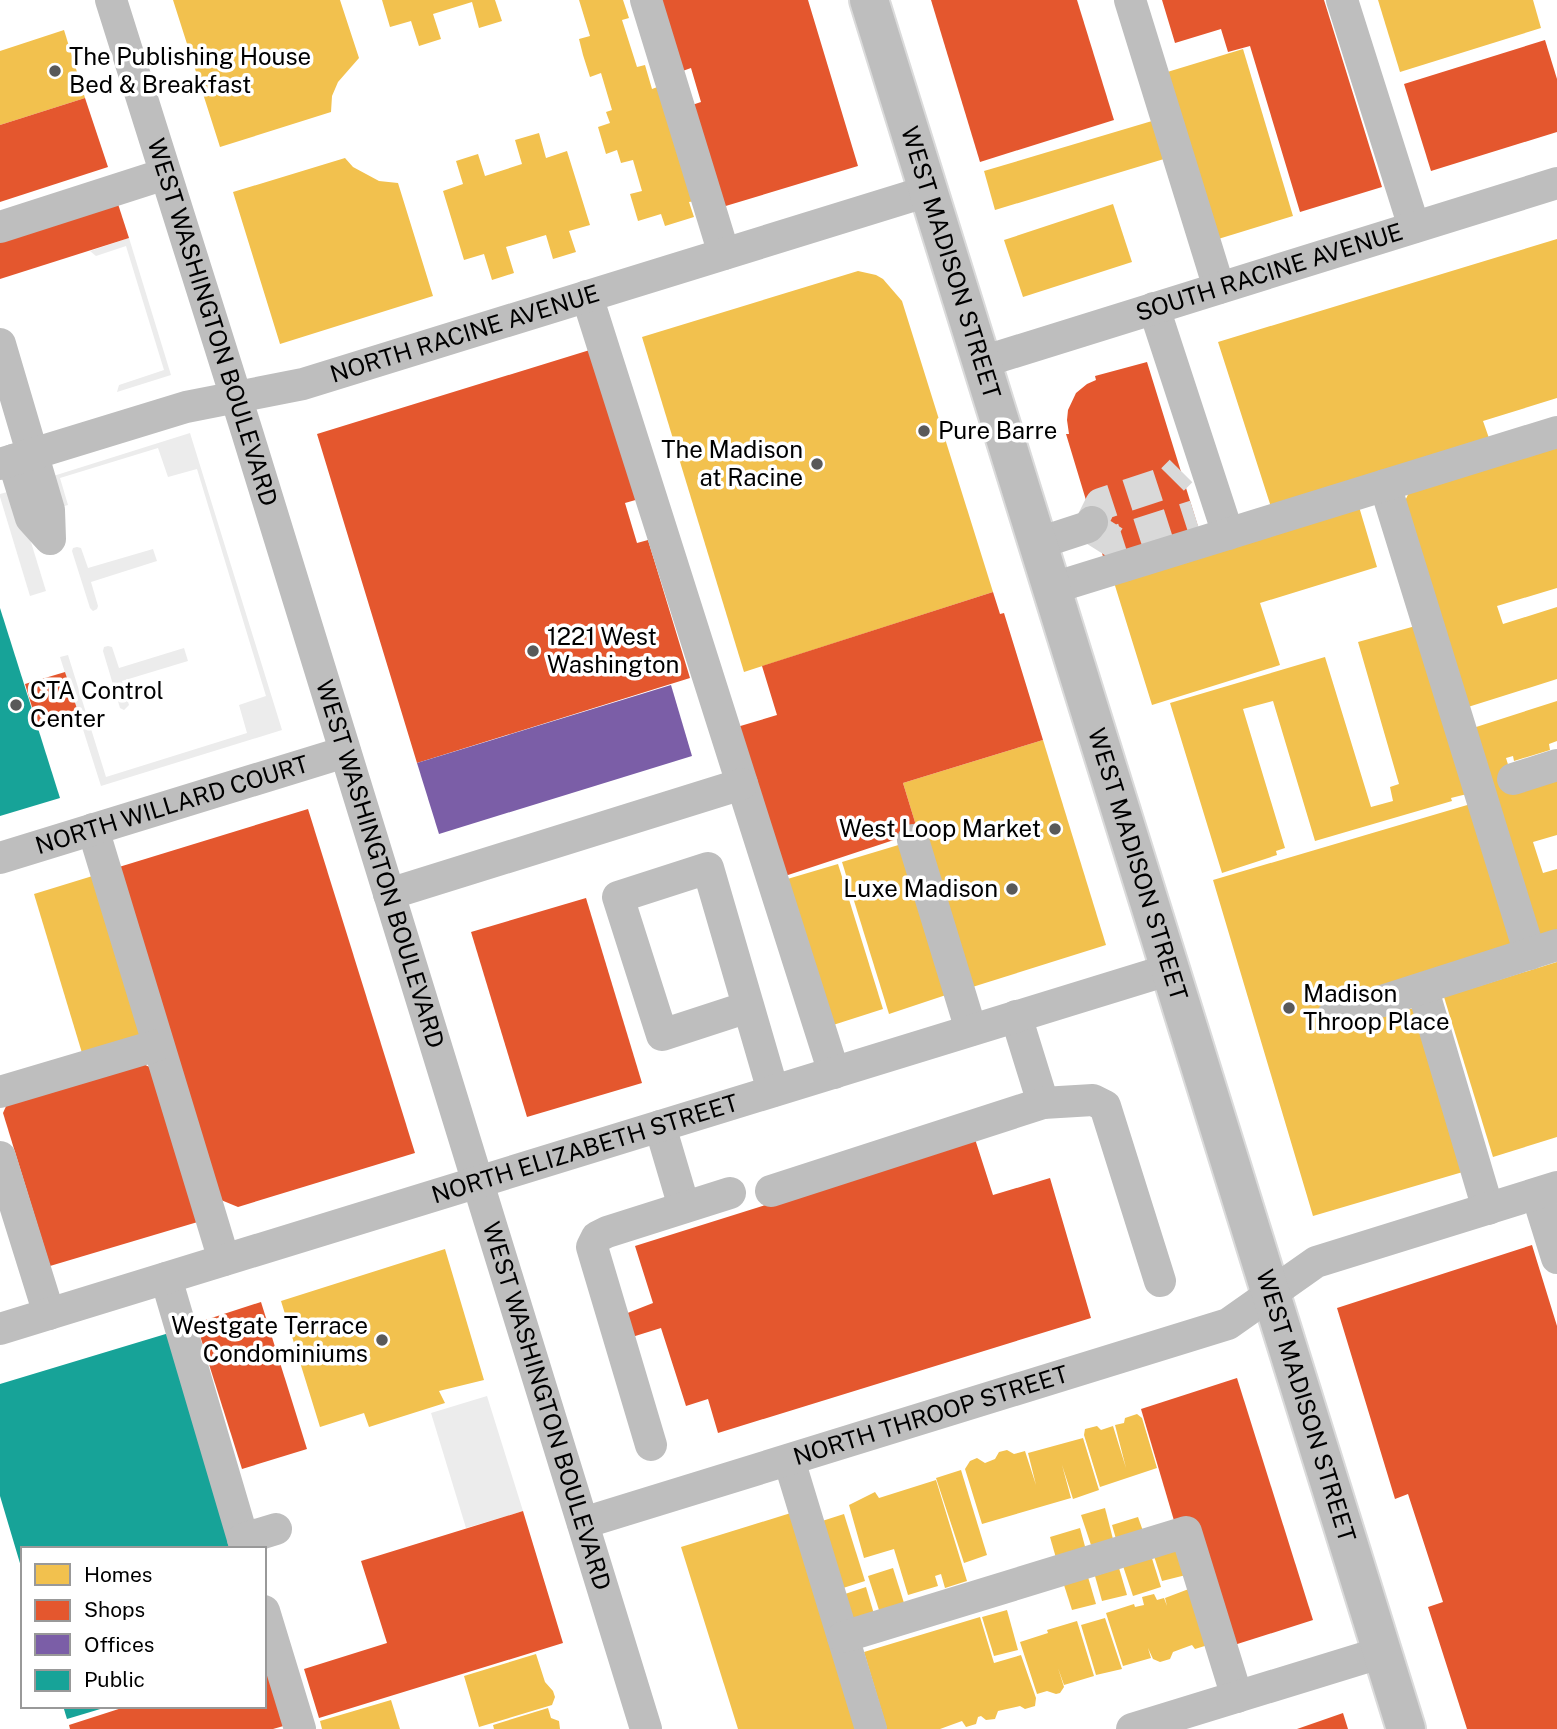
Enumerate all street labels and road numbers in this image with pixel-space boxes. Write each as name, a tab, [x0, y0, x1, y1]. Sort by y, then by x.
street label: WEST MADISON STREET	[896, 123, 1007, 402]
street label: WEST WASHINGTON BOULEVARD	[142, 135, 284, 509]
street label: SOUTH RACINE AVENUE	[1132, 217, 1406, 326]
street label: NORTH RACINE AVENUE	[326, 278, 602, 388]
street label: WEST WASHINGTON BOULEVARD	[311, 676, 451, 1051]
street label: WEST MADISON STREET	[1083, 724, 1194, 1004]
street label: NORTH WILLARD COURT	[32, 749, 312, 859]
street label: NORTH ELIZABETH STREET	[428, 1088, 741, 1208]
street label: WEST WASHINGTON BOULEVARD	[478, 1218, 617, 1593]
street label: WEST MADISON STREET	[1251, 1266, 1362, 1545]
street label: NORTH THROOP STREET	[790, 1359, 1071, 1470]

